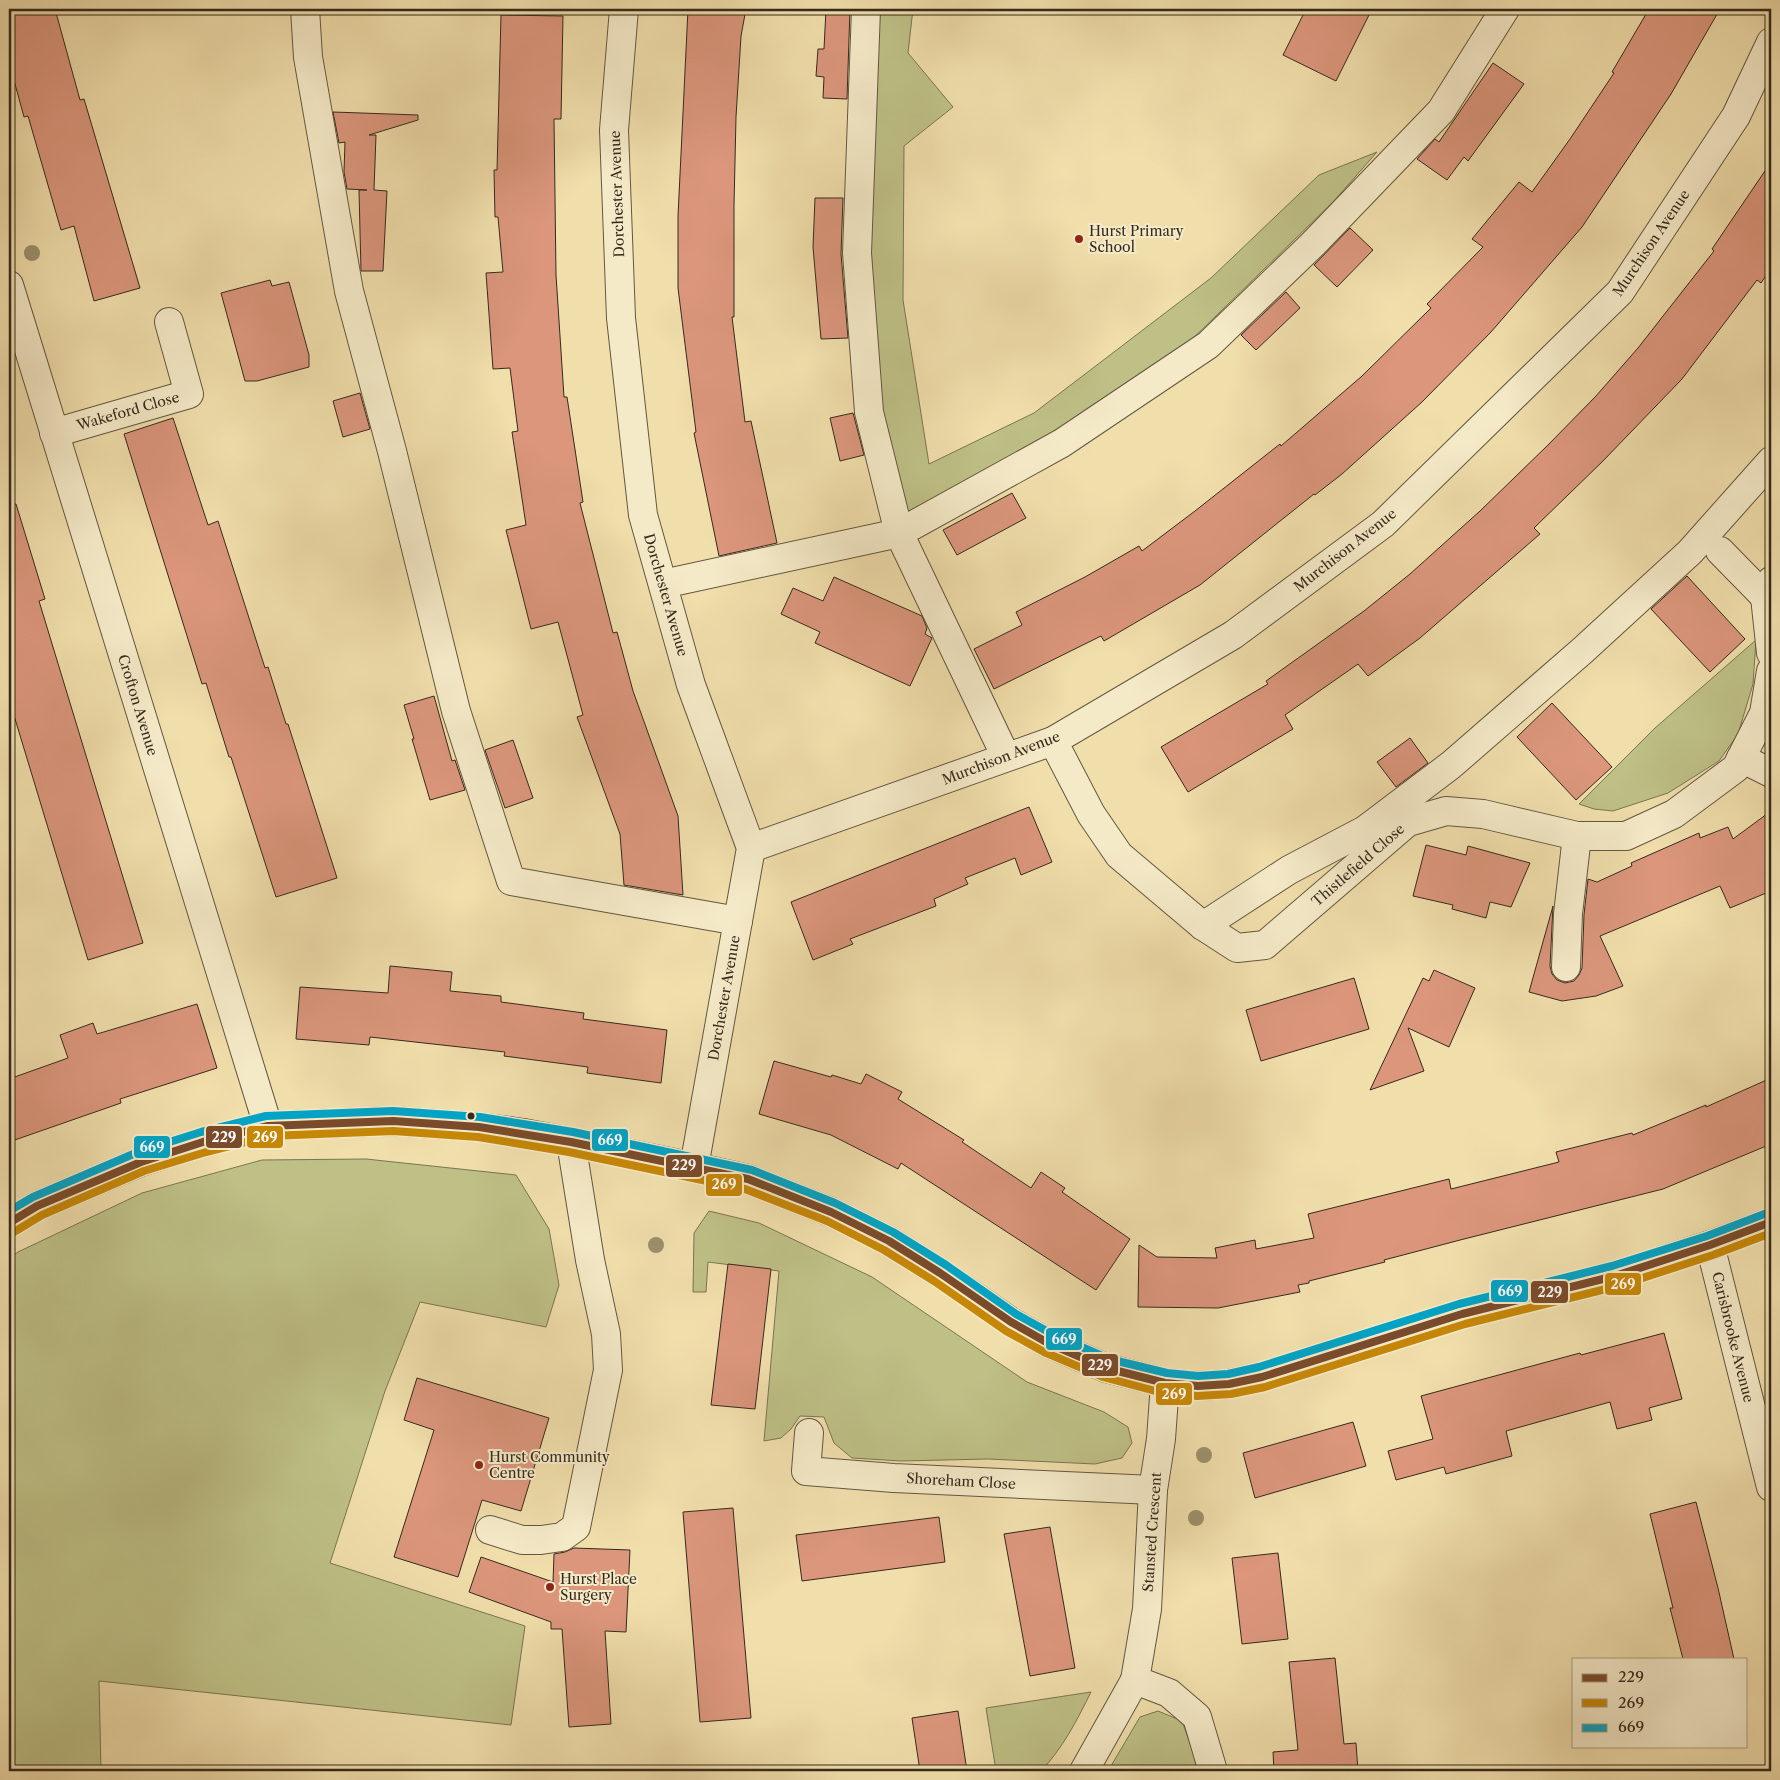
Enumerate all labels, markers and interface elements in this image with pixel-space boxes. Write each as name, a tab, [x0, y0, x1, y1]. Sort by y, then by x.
street label: Dorchester Avenue	[606, 130, 628, 258]
street label: Murchison Avenue	[1609, 186, 1693, 300]
place label: Hurst Primary School	[1089, 222, 1184, 256]
marker: Hurst Primary School	[1073, 233, 1085, 245]
street label: Wakeford Close	[74, 388, 181, 434]
street label: Murchison Avenue	[1290, 504, 1400, 596]
street label: Dorchester Avenue	[640, 532, 692, 659]
street label: Crofton Avenue	[114, 652, 162, 758]
street label: Murchison Avenue	[939, 727, 1063, 789]
street label: Thistlefield Close	[1308, 820, 1408, 910]
street label: Dorchester Avenue	[704, 934, 744, 1062]
unlabelled marker	[466, 1111, 476, 1121]
line badge: 229	[205, 1125, 243, 1149]
line badge: 269	[246, 1125, 284, 1149]
text: 229	[212, 1128, 236, 1146]
text: 269	[253, 1128, 277, 1146]
line badge: 669	[591, 1128, 629, 1152]
text: 669	[597, 1131, 623, 1149]
line badge: 669	[133, 1135, 171, 1159]
text: 669	[139, 1138, 165, 1156]
line badge: 229	[665, 1154, 703, 1178]
text: 229	[672, 1156, 696, 1174]
line badge: 269	[705, 1173, 743, 1197]
text: 269	[712, 1175, 736, 1193]
street label: Carisbrooke Avenue	[1708, 1270, 1758, 1404]
line badge: 269	[1604, 1272, 1642, 1296]
text: 269	[1611, 1275, 1635, 1293]
line badge: 669	[1490, 1279, 1529, 1303]
line badge: 229	[1530, 1280, 1569, 1304]
text: 669	[1497, 1282, 1523, 1300]
text: 229	[1538, 1283, 1562, 1301]
line badge: 669	[1045, 1327, 1083, 1351]
text: 669	[1051, 1330, 1077, 1348]
line badge: 229	[1081, 1353, 1119, 1377]
text: 229	[1088, 1356, 1112, 1374]
line badge: 269	[1155, 1382, 1193, 1406]
text: 269	[1162, 1385, 1186, 1403]
place label: Hurst Community Centre	[489, 1448, 610, 1482]
marker: Hurst Community Centre	[473, 1459, 485, 1471]
street label: Shoreham Close	[906, 1469, 1016, 1493]
street label: Stansted Crescent	[1139, 1472, 1165, 1592]
place label: Hurst Place Surgery	[560, 1570, 637, 1604]
marker: Hurst Place Surgery	[544, 1581, 556, 1593]
legend	[1572, 1658, 1748, 1748]
text: 229	[1618, 1667, 1644, 1686]
text: 269	[1618, 1693, 1644, 1712]
text: 669	[1618, 1717, 1644, 1736]

